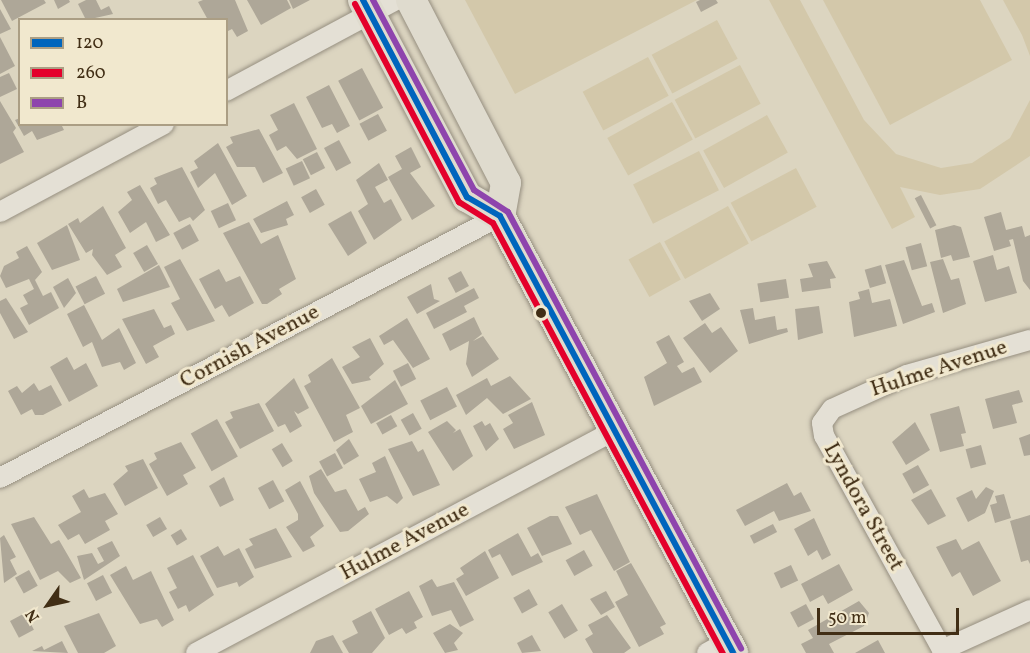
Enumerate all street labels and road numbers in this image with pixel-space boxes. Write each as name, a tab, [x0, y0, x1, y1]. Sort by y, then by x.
street label: Cornish Avenue	[176, 299, 324, 395]
street label: Hulme Avenue	[867, 335, 1011, 403]
street label: Lyndora Street	[817, 438, 909, 576]
street label: Hulme Avenue	[336, 497, 474, 587]

